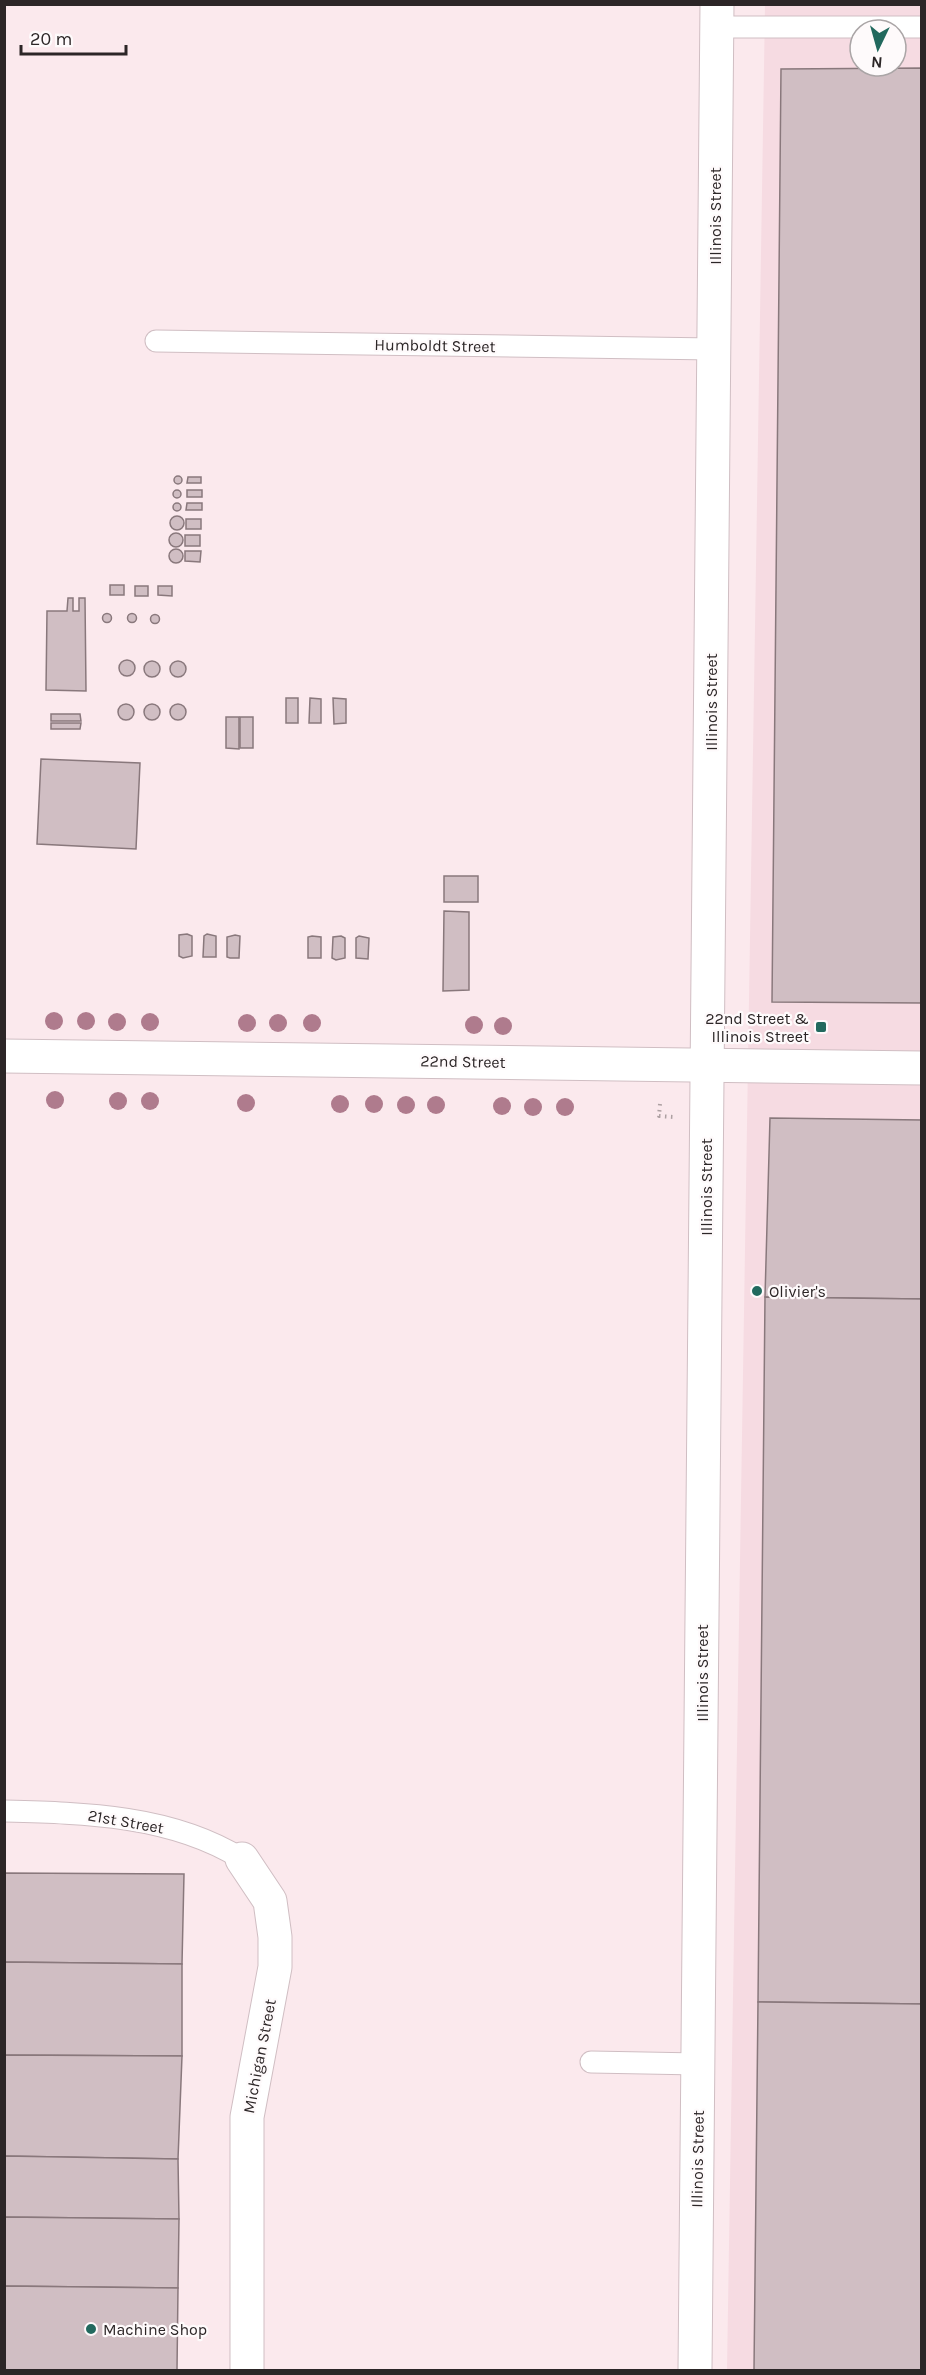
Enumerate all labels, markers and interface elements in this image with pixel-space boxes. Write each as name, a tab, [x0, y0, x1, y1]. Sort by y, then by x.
scale bar	[21, 18, 126, 56]
north arrow	[848, 18, 908, 78]
text: 20 m	[30, 28, 72, 50]
text: N	[870, 52, 883, 72]
street label: Illinois Street	[706, 167, 725, 265]
street label: Humboldt Street	[374, 335, 496, 356]
street label: Illinois Street	[702, 653, 721, 751]
place label: 22nd Street & Illinois Street	[705, 1009, 809, 1046]
marker: 22nd Street & Illinois Street	[814, 1020, 828, 1034]
street label: 22nd Street	[420, 1051, 506, 1072]
street label: Illinois Street	[697, 1138, 716, 1236]
place label: Olivier's	[769, 1282, 826, 1301]
marker: Olivier's	[750, 1284, 764, 1298]
street label: Illinois Street	[693, 1624, 712, 1722]
street label: 21st Street	[86, 1805, 165, 1838]
street label: Michigan Street	[239, 1997, 280, 2115]
street label: Illinois Street	[687, 2110, 708, 2208]
place label: Machine Shop	[103, 2320, 207, 2339]
marker: Machine Shop	[84, 2322, 98, 2336]

